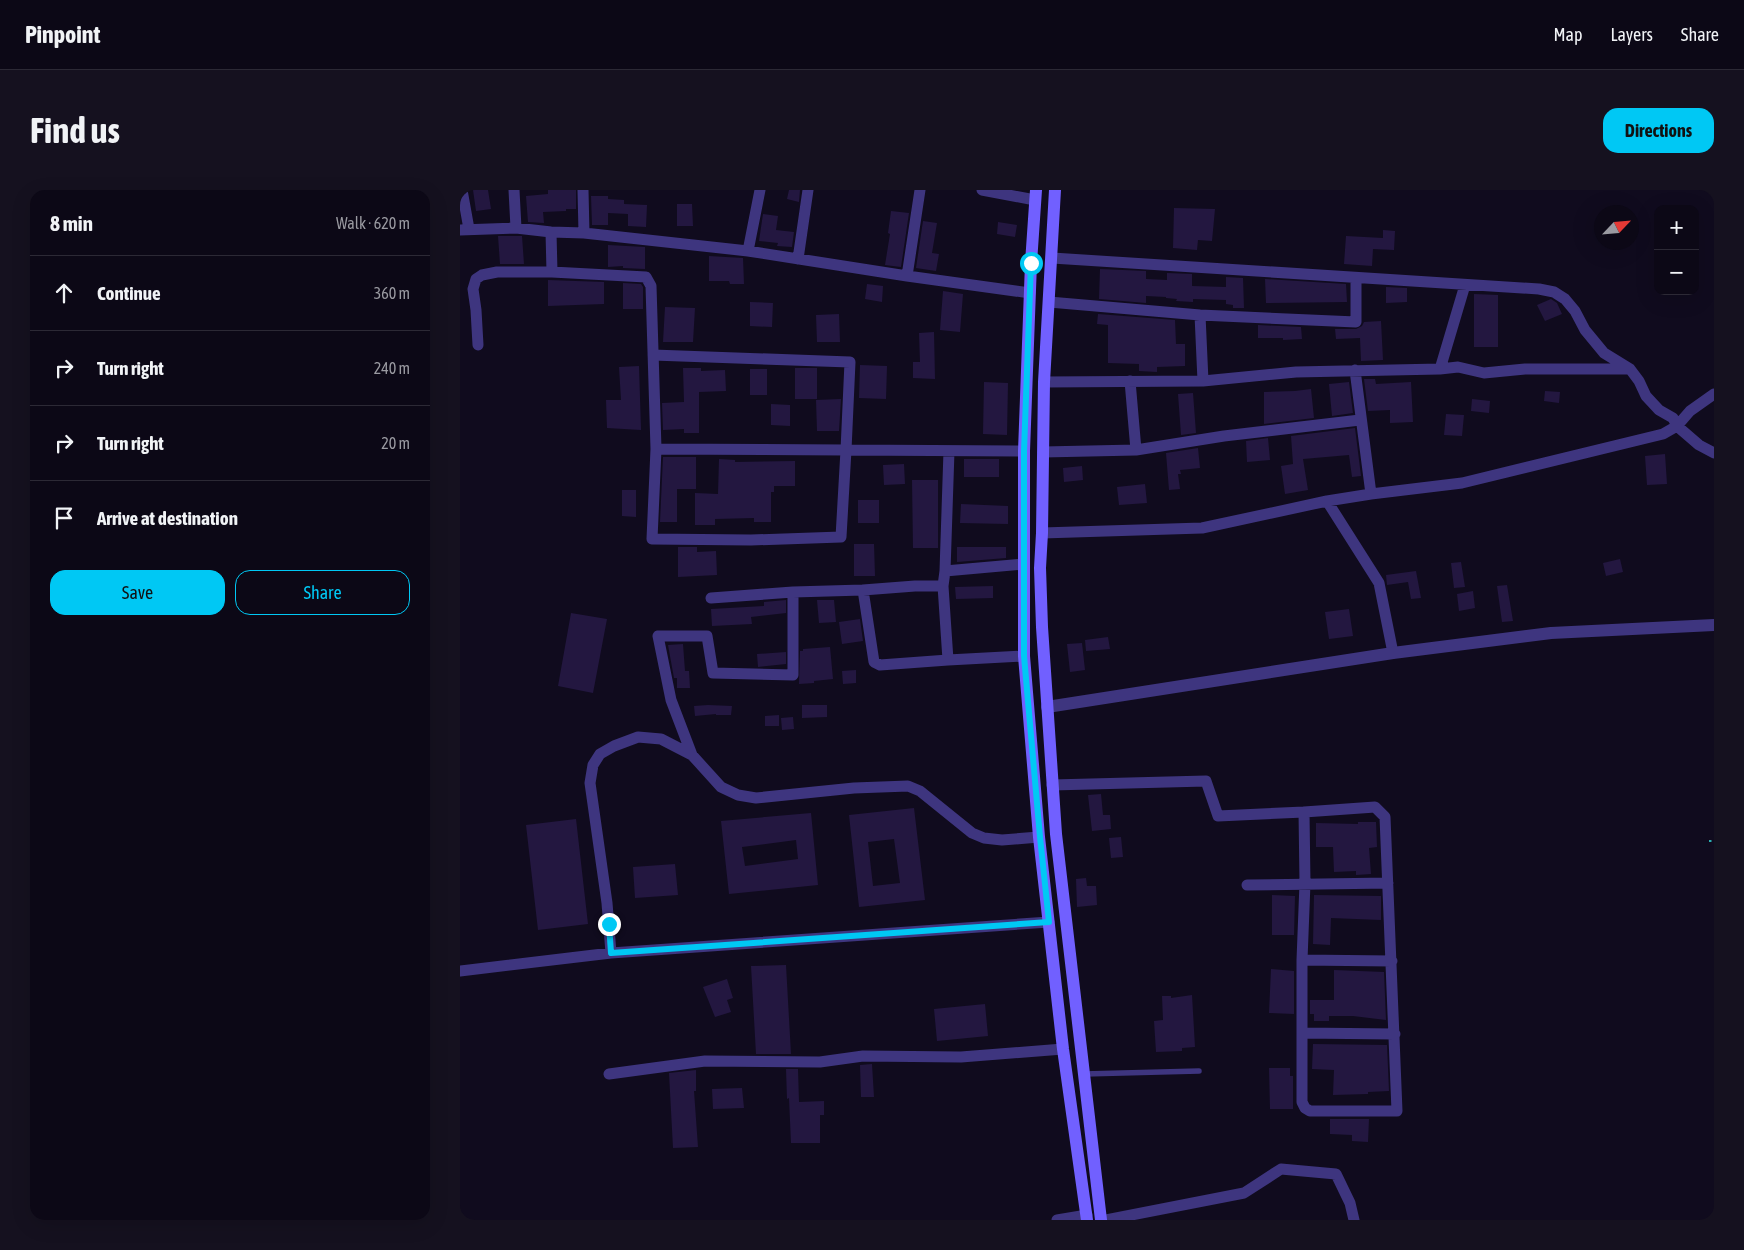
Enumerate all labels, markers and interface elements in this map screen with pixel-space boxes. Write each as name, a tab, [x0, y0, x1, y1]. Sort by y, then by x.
text: Pinpoint	[25, 21, 100, 48]
text: Map	[1553, 24, 1582, 45]
text: Layers	[1610, 24, 1653, 45]
text: Share	[1681, 24, 1719, 45]
button: Directions	[1603, 108, 1714, 153]
text: Find us	[30, 110, 120, 150]
north arrow	[1594, 205, 1639, 250]
map controls	[1654, 205, 1699, 295]
button: +	[1654, 205, 1699, 250]
text: 8 min	[50, 211, 93, 235]
text: Walk · 620 m	[336, 214, 410, 232]
button: −	[1654, 250, 1699, 295]
route start	[1020, 252, 1043, 275]
icon: ahead	[50, 279, 78, 307]
text: Continue	[97, 282, 161, 304]
text: 360 m	[374, 284, 410, 302]
icon: right	[50, 354, 78, 382]
text: Turn right	[97, 357, 164, 379]
text: 240 m	[374, 359, 410, 377]
icon: right	[50, 429, 78, 457]
text: Turn right	[97, 432, 164, 454]
text: 20 m	[381, 434, 410, 452]
icon: arrive	[50, 504, 78, 532]
text: Arrive at destination	[97, 507, 238, 529]
button: Save	[50, 570, 225, 615]
button: Share	[235, 570, 410, 615]
route end	[598, 913, 621, 936]

